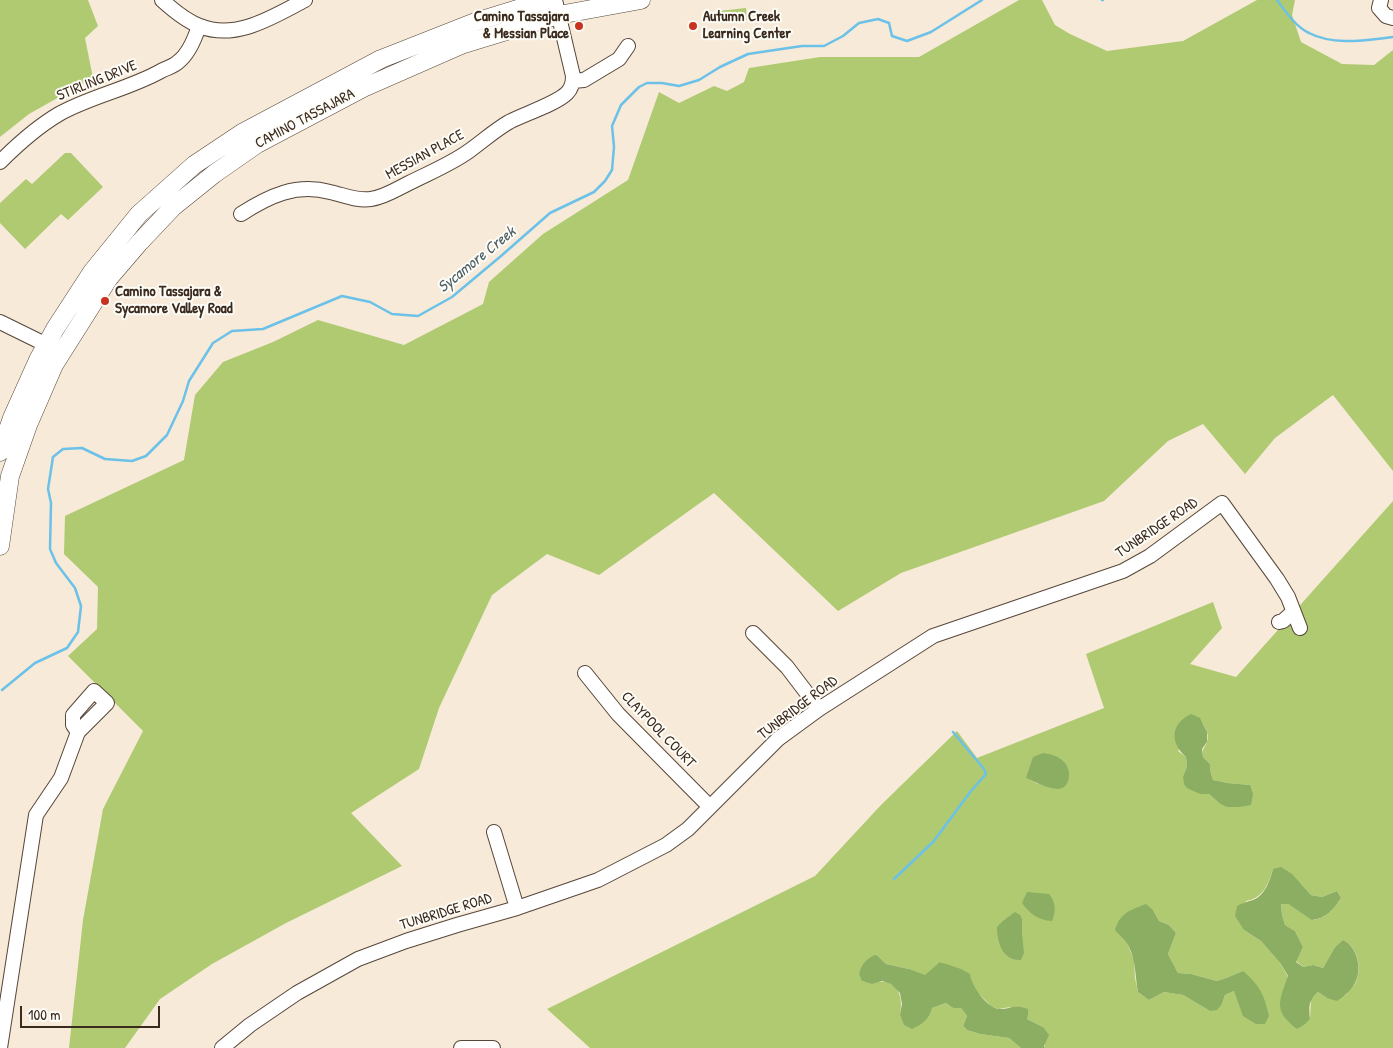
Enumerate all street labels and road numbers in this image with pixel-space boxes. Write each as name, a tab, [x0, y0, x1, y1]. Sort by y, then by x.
street label: STIRLING DRIVE	[54, 57, 140, 105]
street label: CAMINO TASSAJARA	[252, 85, 358, 153]
street label: MESSIAN PLACE	[383, 126, 467, 184]
street label: TUNBRIDGE ROAD	[1113, 494, 1201, 562]
street label: TUNBRIDGE ROAD	[755, 672, 841, 744]
street label: CLAYPOOL COURT	[617, 688, 699, 772]
street label: TUNBRIDGE ROAD	[398, 889, 494, 935]

